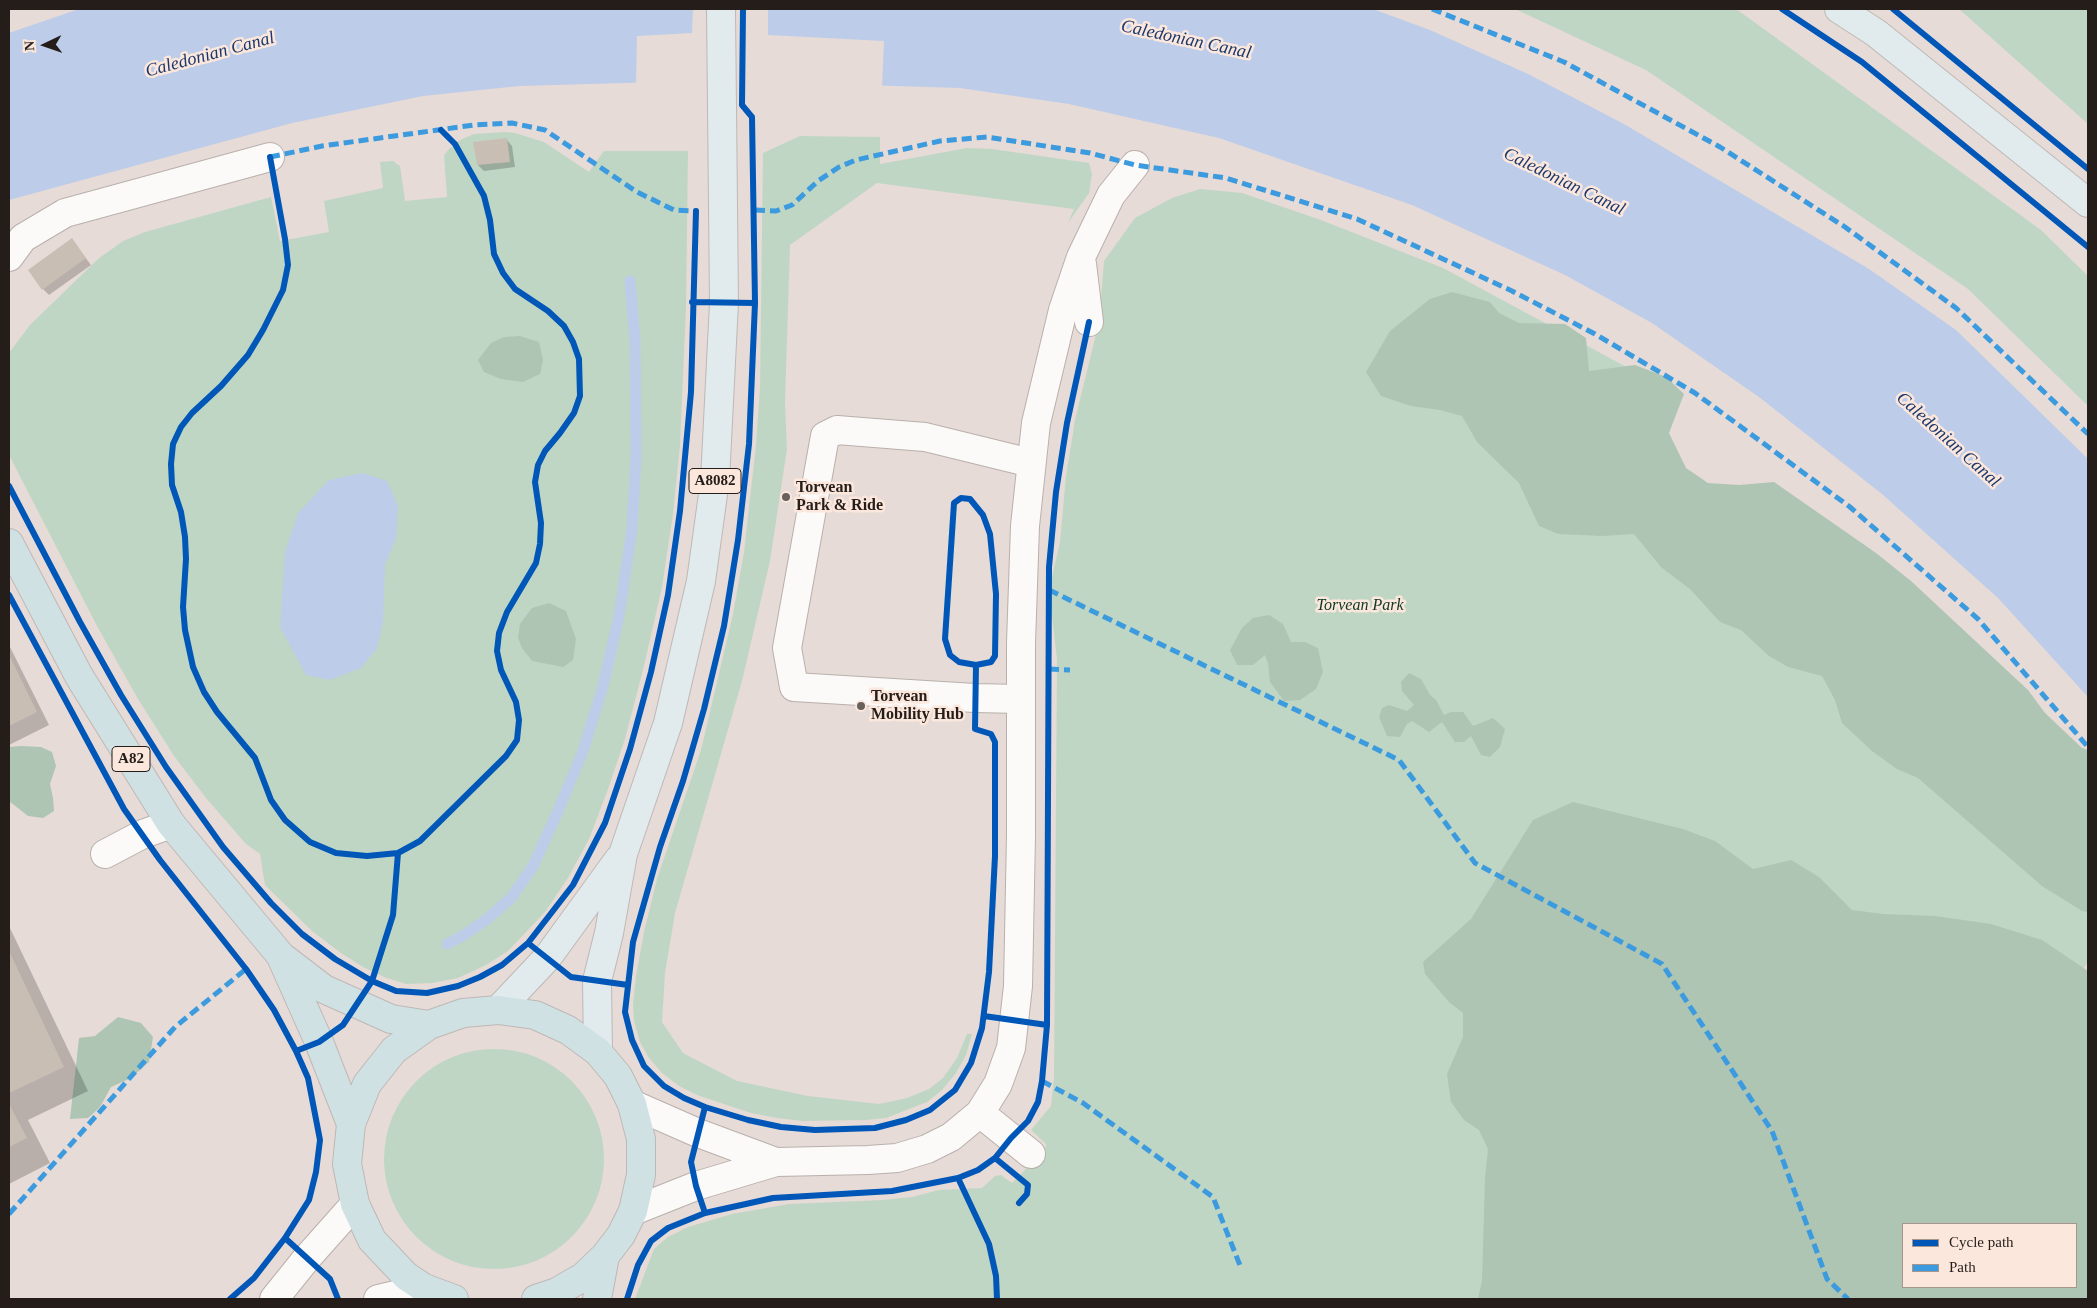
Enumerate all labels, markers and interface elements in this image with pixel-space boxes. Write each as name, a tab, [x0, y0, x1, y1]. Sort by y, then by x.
water label: Caledonian Canal	[1119, 16, 1253, 64]
north arrow	[20, 20, 70, 70]
water label: Caledonian Canal	[143, 27, 277, 83]
text: N	[22, 40, 37, 51]
water label: Caledonian Canal	[1500, 143, 1628, 221]
water label: Caledonian Canal	[1892, 388, 2004, 492]
road number: A8082	[689, 468, 741, 494]
place label: Torvean Park & Ride	[796, 478, 883, 516]
marker: Torvean Park & Ride	[780, 491, 792, 503]
park label: Torvean Park	[1317, 596, 1403, 616]
place label: Torvean Mobility Hub	[871, 687, 964, 725]
marker: Torvean Mobility Hub	[855, 700, 867, 712]
road number: A82	[112, 746, 150, 772]
legend	[1902, 1223, 2077, 1288]
text: Cycle path	[1949, 1234, 2014, 1250]
text: Path	[1949, 1259, 1976, 1275]

